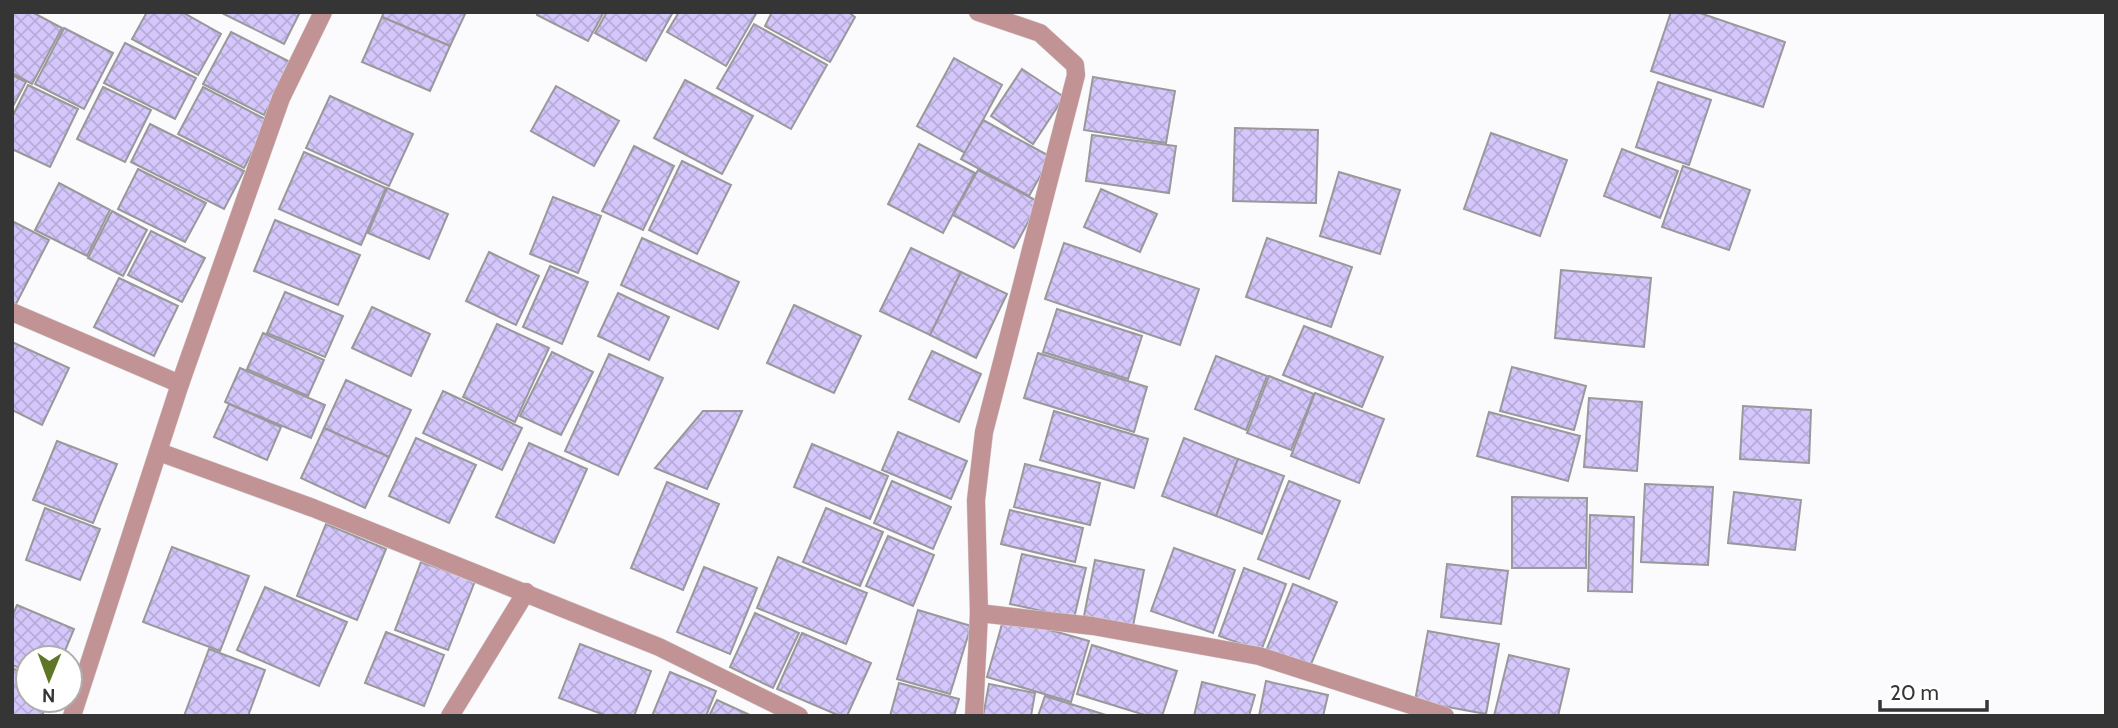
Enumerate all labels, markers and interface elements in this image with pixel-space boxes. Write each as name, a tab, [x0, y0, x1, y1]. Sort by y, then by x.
north arrow	[14, 644, 84, 714]
scale bar	[1880, 668, 1987, 712]
text: 20 m	[1890, 680, 1939, 705]
text: N	[42, 684, 56, 707]

